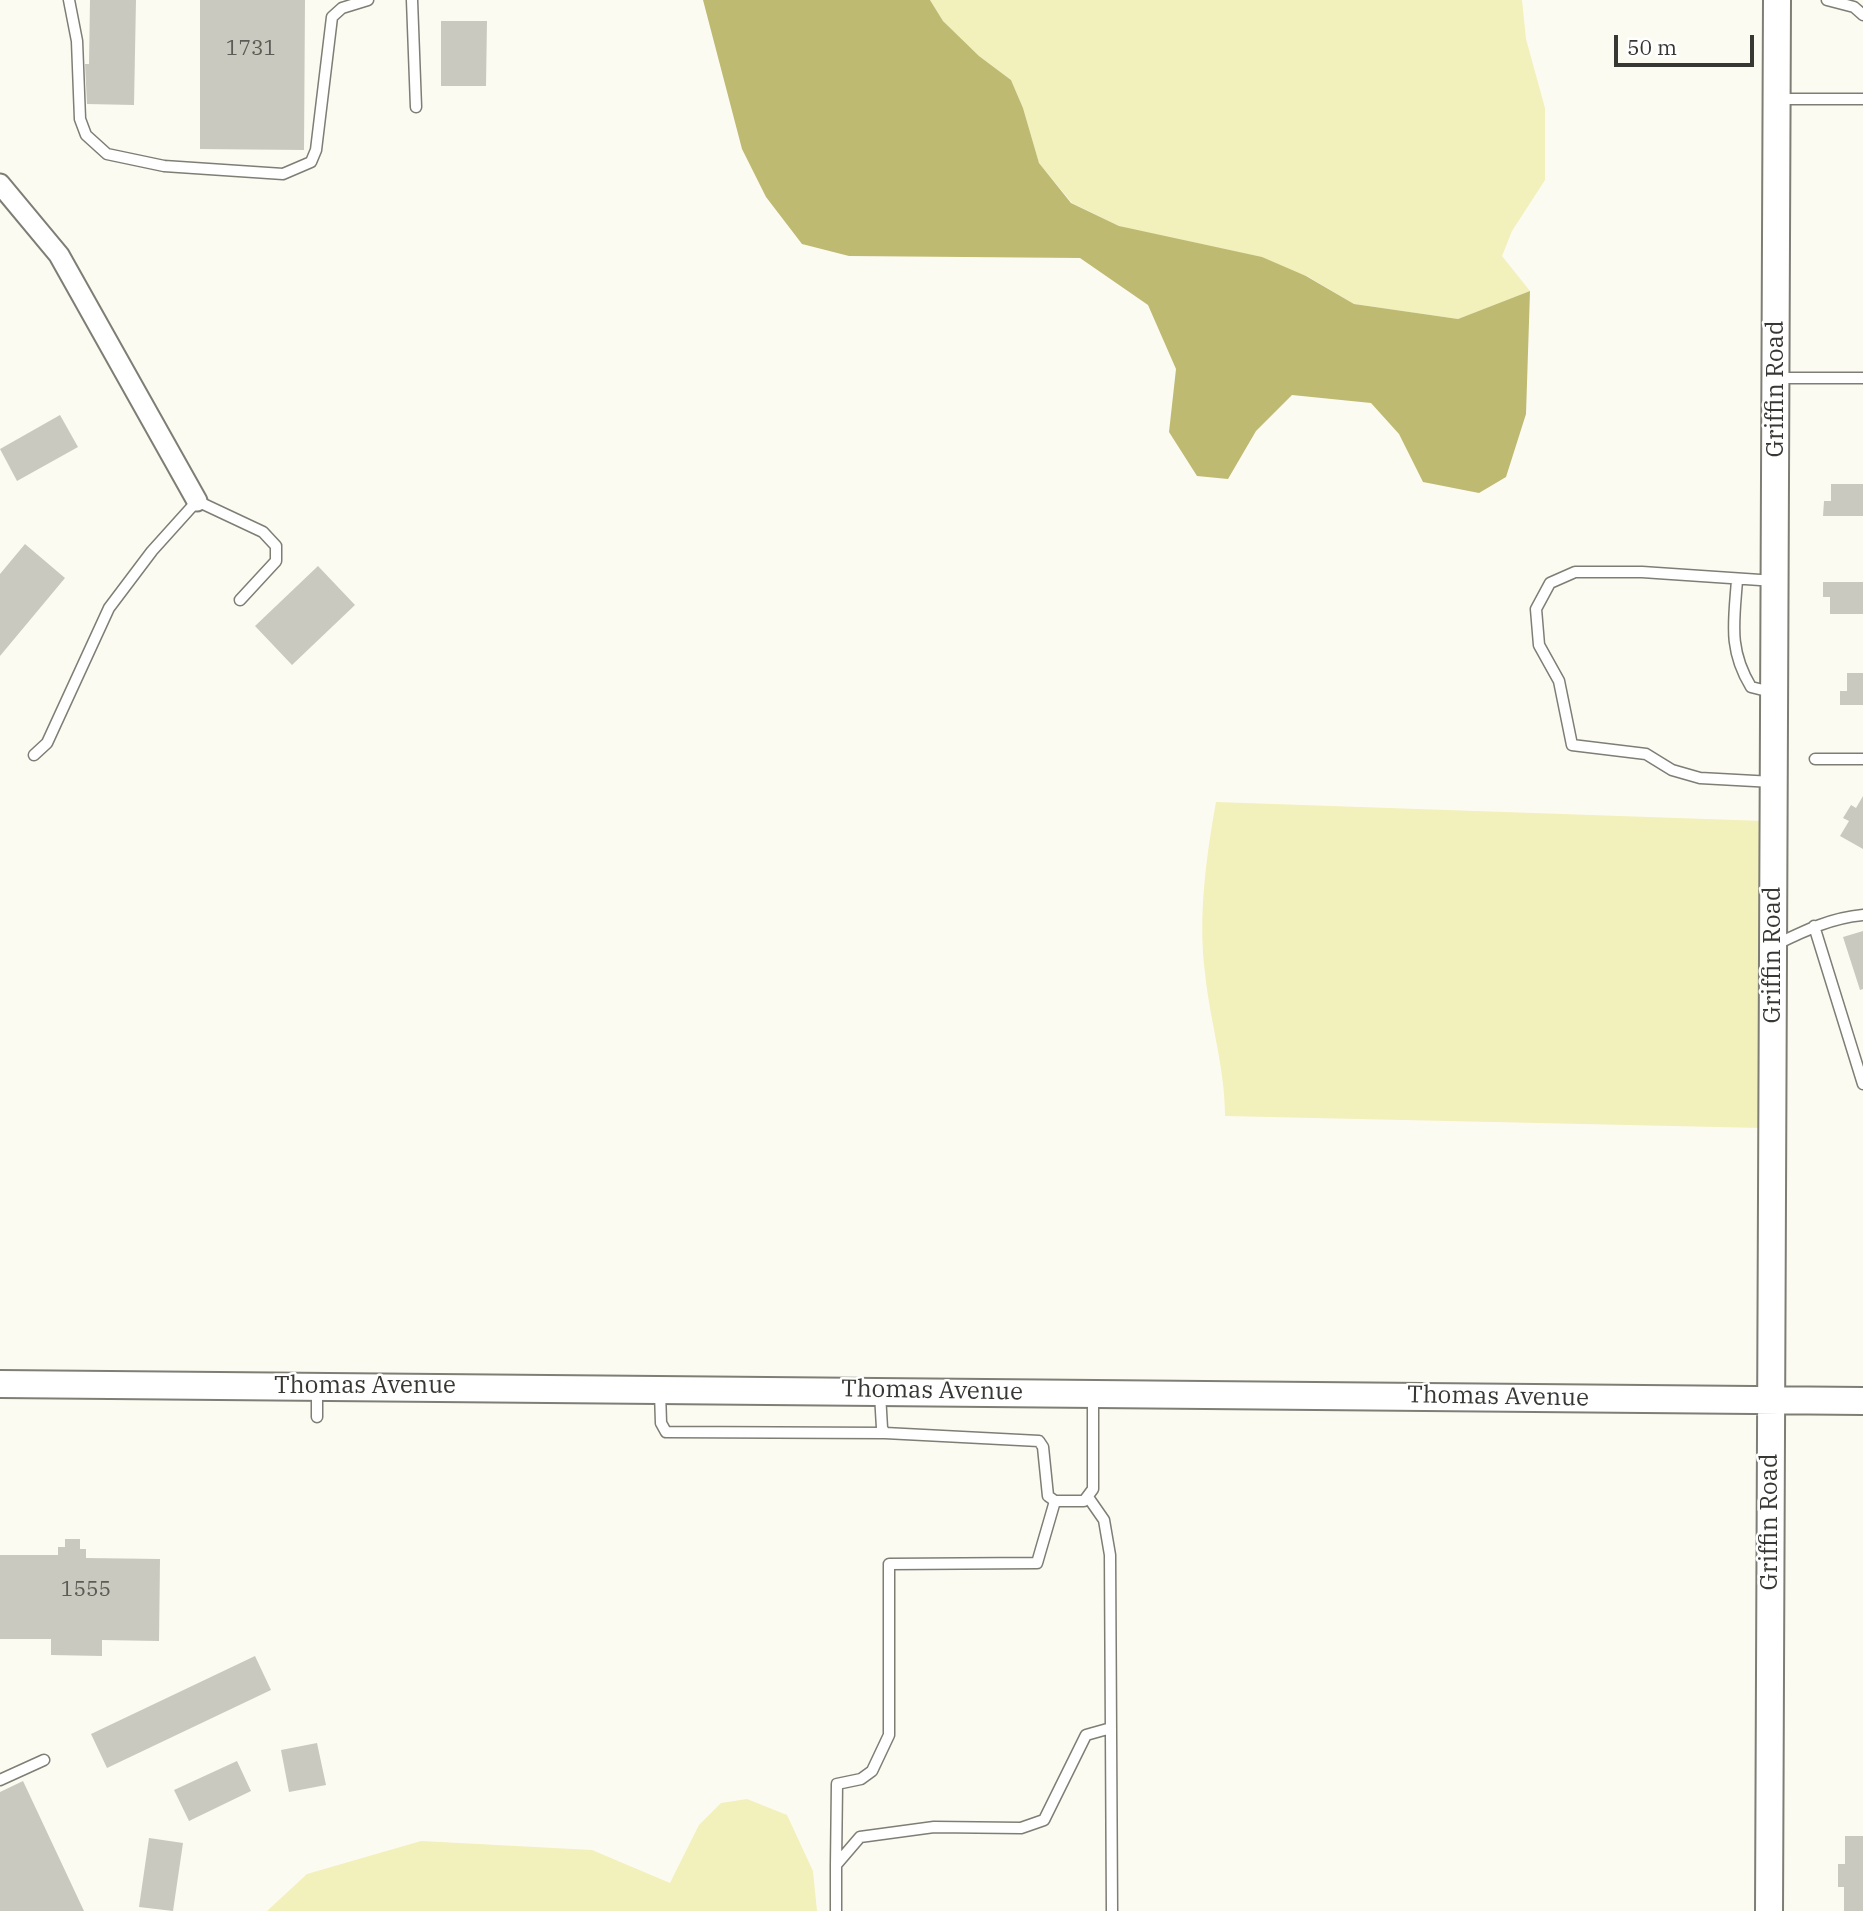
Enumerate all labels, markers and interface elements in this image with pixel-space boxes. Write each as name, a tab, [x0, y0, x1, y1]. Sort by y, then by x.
scale bar	[1618, 21, 1758, 65]
text: 50 m	[1627, 33, 1677, 61]
house number: 1731	[226, 36, 276, 62]
street label: Griffin Road	[1762, 320, 1790, 458]
street label: Griffin Road	[1759, 886, 1787, 1024]
street label: Thomas Avenue	[274, 1372, 456, 1400]
street label: Thomas Avenue	[841, 1375, 1023, 1407]
street label: Thomas Avenue	[1407, 1381, 1589, 1413]
street label: Griffin Road	[1756, 1453, 1784, 1591]
house number: 1555	[61, 1577, 111, 1603]

